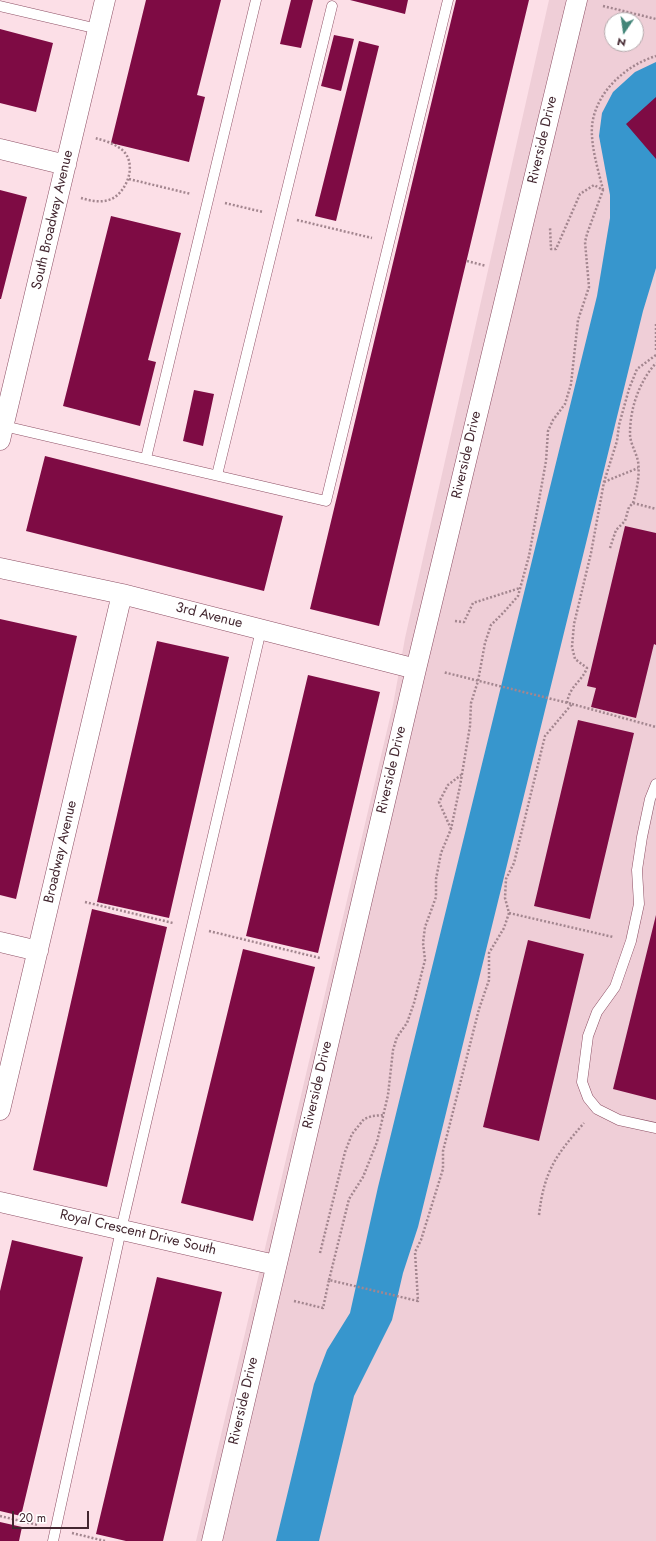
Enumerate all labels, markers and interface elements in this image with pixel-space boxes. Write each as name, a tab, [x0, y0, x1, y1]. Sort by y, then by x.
north arrow	[604, 12, 644, 52]
text: N	[615, 34, 628, 51]
street label: Riverside Drive	[525, 95, 561, 185]
street label: South Broadway Avenue	[29, 149, 77, 291]
street label: Riverside Drive	[449, 410, 485, 500]
street label: 3rd Avenue	[174, 600, 244, 632]
street label: Riverside Drive	[374, 725, 410, 815]
street label: Broadway Avenue	[41, 799, 81, 905]
street label: Riverside Drive	[300, 1040, 336, 1130]
street label: Royal Crescent Drive South	[58, 1207, 218, 1259]
street label: Riverside Drive	[226, 1356, 262, 1446]
scale bar	[14, 1503, 91, 1529]
text: 20 m	[19, 1509, 46, 1527]

